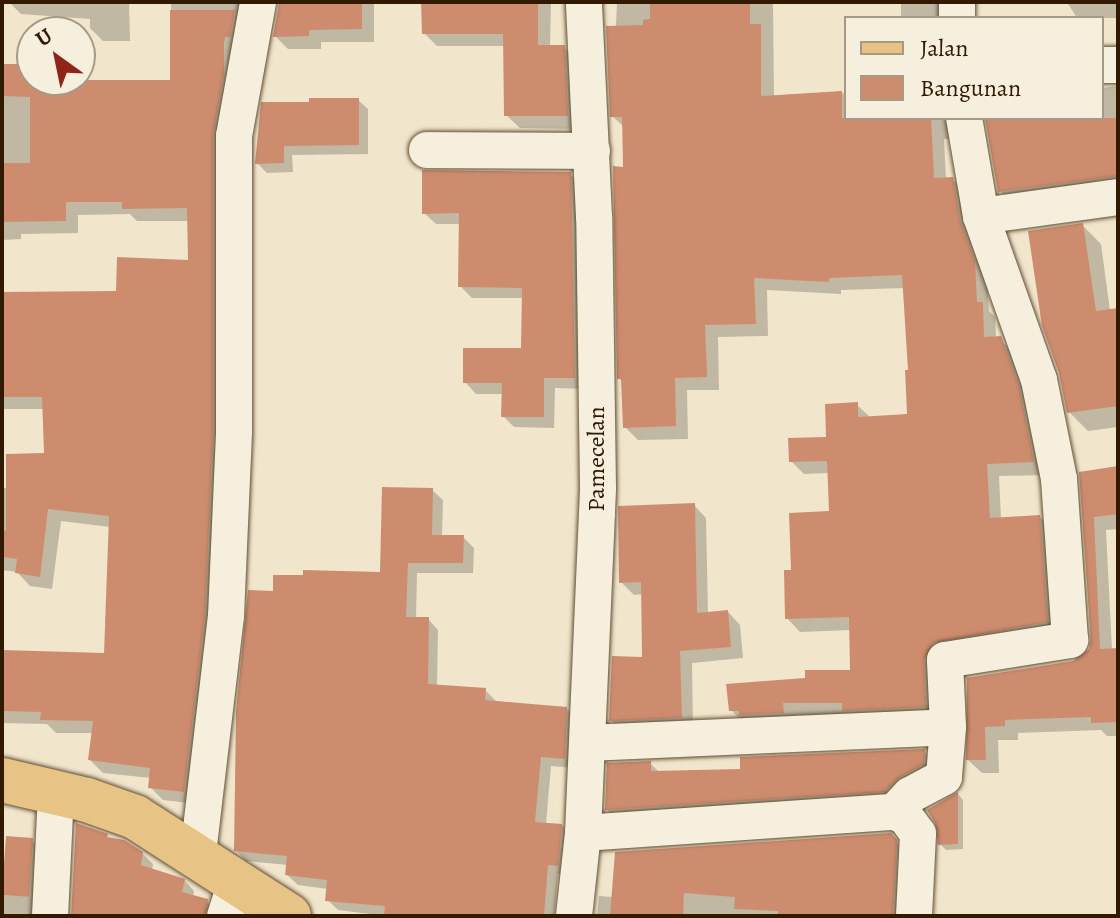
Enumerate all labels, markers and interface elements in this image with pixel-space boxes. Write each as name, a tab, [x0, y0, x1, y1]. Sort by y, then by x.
north arrow	[16, 16, 96, 96]
legend	[844, 16, 1104, 120]
text: U	[30, 21, 58, 54]
text: Jalan	[920, 32, 969, 64]
text: Bangunan	[920, 72, 1021, 104]
street label: Pamecelan	[583, 406, 611, 512]

